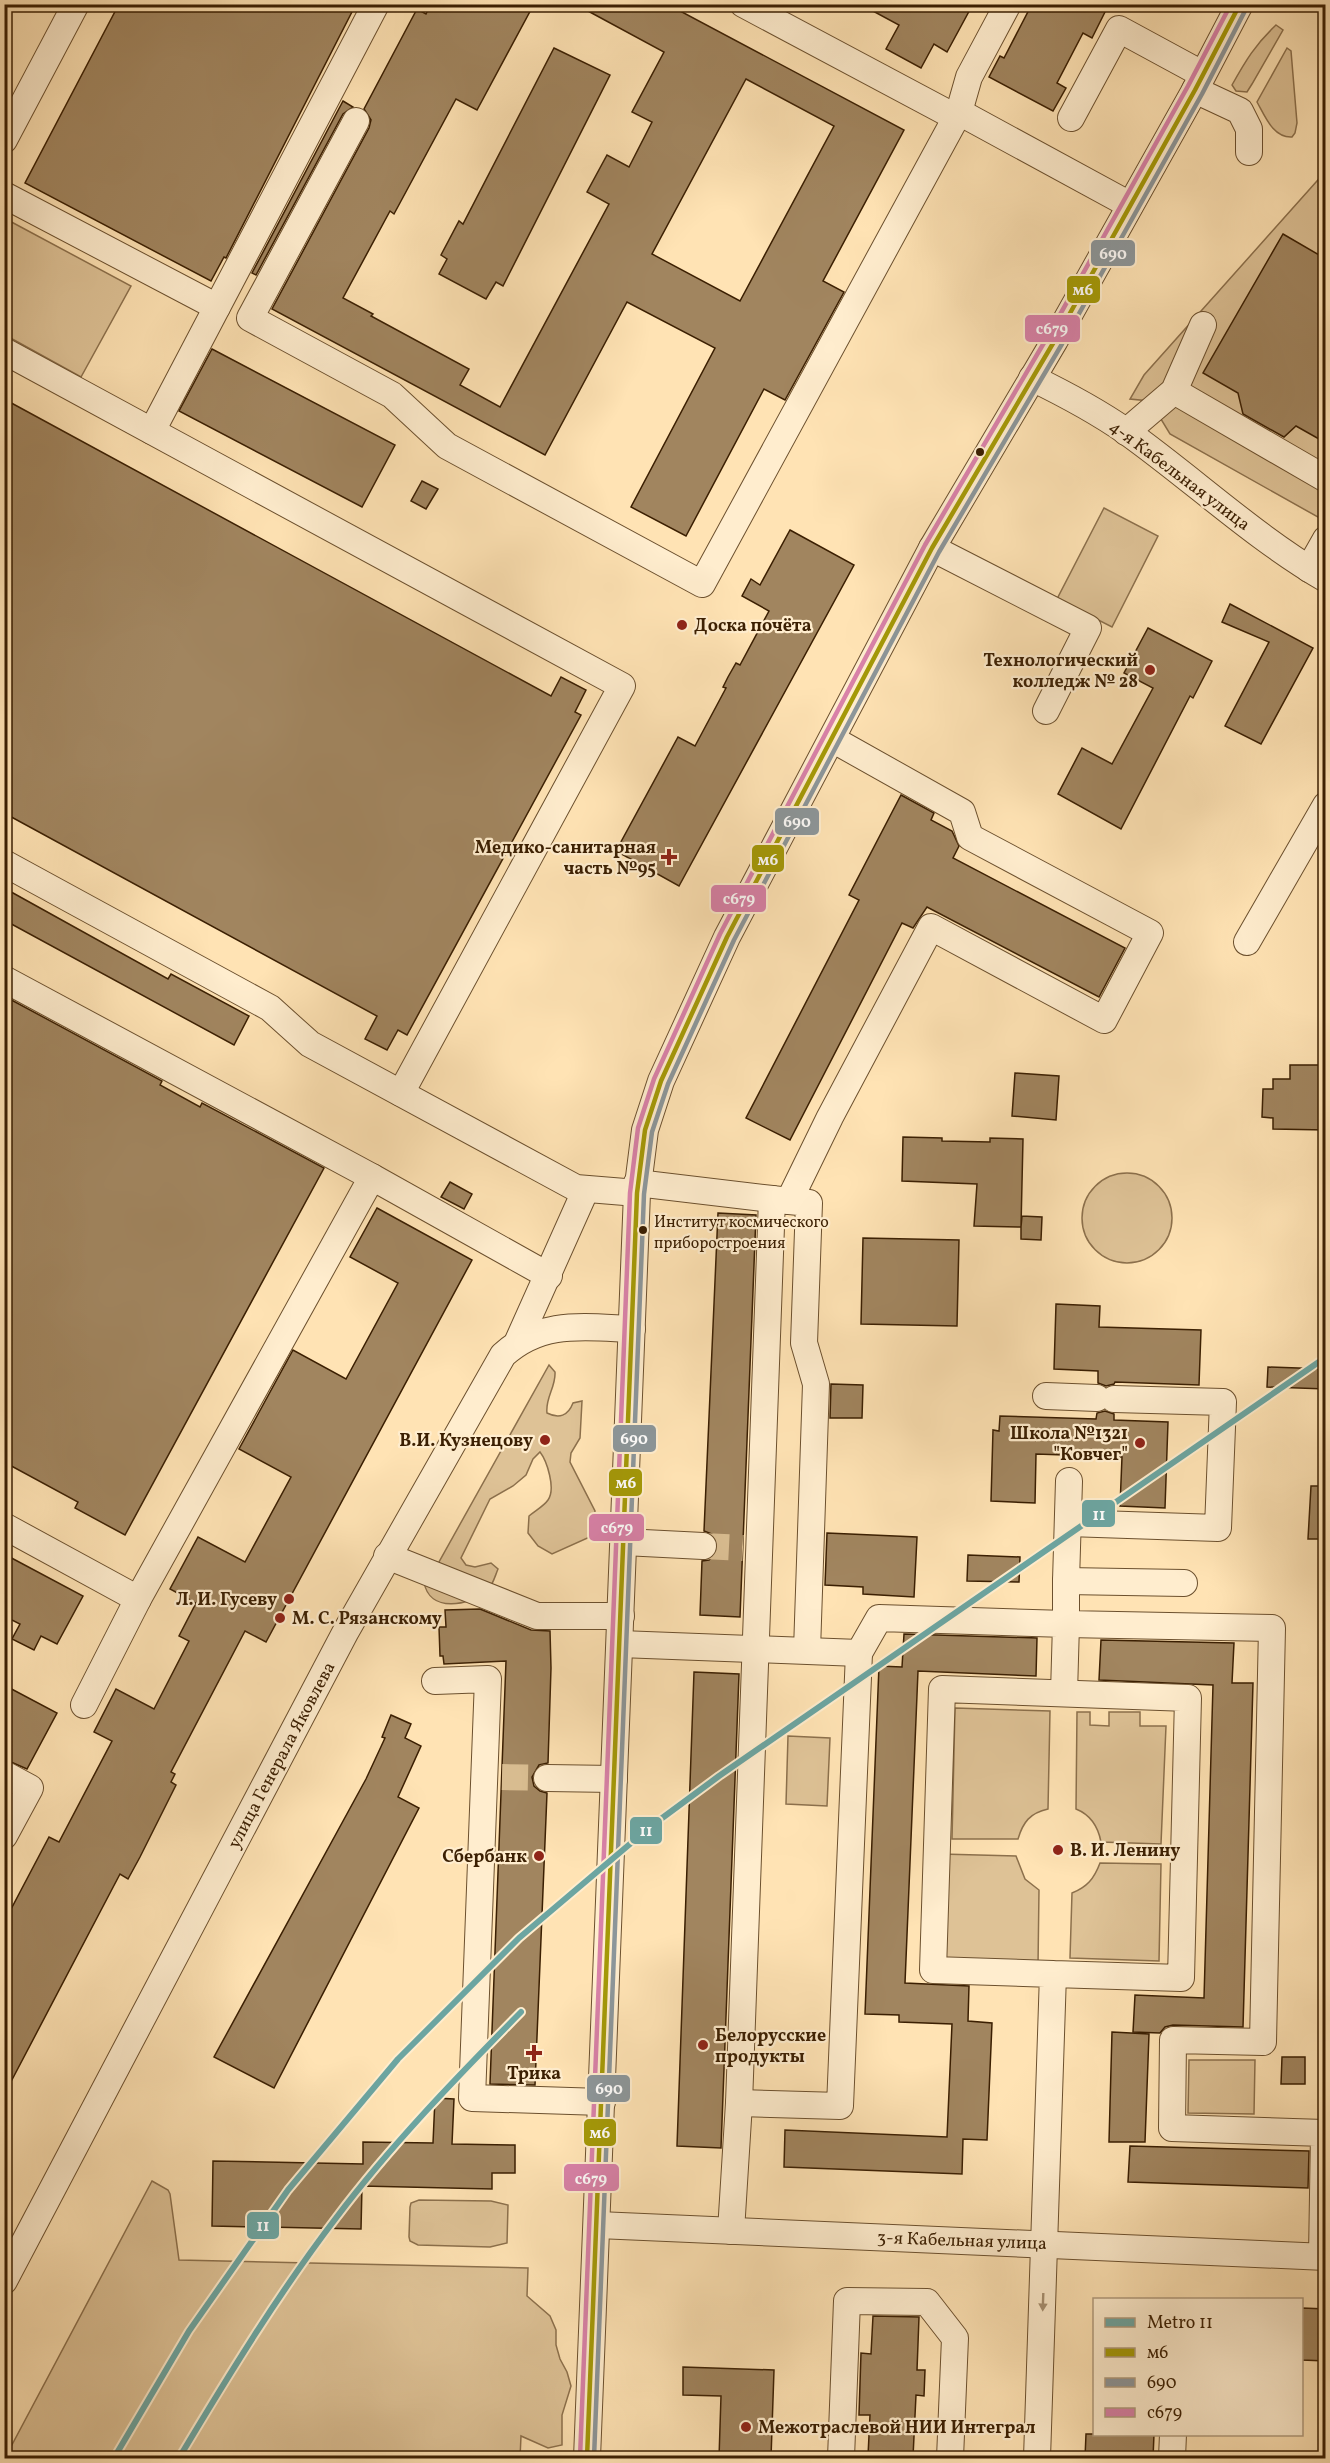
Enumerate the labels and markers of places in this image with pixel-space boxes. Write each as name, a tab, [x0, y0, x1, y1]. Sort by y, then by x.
unlabelled marker	[974, 446, 986, 458]
place label: Доска почёта	[694, 614, 812, 639]
marker: Доска почёта	[675, 618, 689, 632]
place label: Технологический колледж № 28	[983, 649, 1138, 695]
marker: Технологический колледж № 28	[1143, 663, 1157, 677]
place label: Медико-санитарная часть №95	[475, 836, 656, 882]
marker: Медико-санитарная часть №95	[660, 848, 678, 866]
place label: Институт космического приборостроения	[654, 1212, 829, 1255]
marker: Институт космического приборостроения	[637, 1224, 649, 1236]
place label: Школа №1321 "Ковчег"	[1010, 1422, 1128, 1468]
place label: В.И. Кузнецову	[399, 1429, 533, 1454]
marker: В.И. Кузнецову	[538, 1433, 552, 1447]
marker: Школа №1321 "Ковчег"	[1133, 1436, 1147, 1450]
place label: Л. И. Гусеву	[176, 1588, 277, 1613]
marker: Л. И. Гусеву	[282, 1592, 296, 1606]
place label: М. С. Рязанскому	[292, 1607, 442, 1632]
marker: М. С. Рязанскому	[273, 1611, 287, 1625]
place label: В. И. Ленину	[1070, 1839, 1180, 1864]
marker: В. И. Ленину	[1051, 1843, 1065, 1857]
place label: Сбербанк	[442, 1845, 527, 1870]
marker: Сбербанк	[532, 1849, 546, 1863]
place label: Белорусские продукты	[715, 2024, 826, 2070]
marker: Белорусские продукты	[696, 2038, 710, 2052]
marker: Трика	[527, 2046, 541, 2060]
place label: Трика	[507, 2062, 561, 2087]
place label: Межотраслевой НИИ Интеграл	[758, 2416, 1036, 2441]
marker: Межотраслевой НИИ Интеграл	[739, 2420, 753, 2434]

